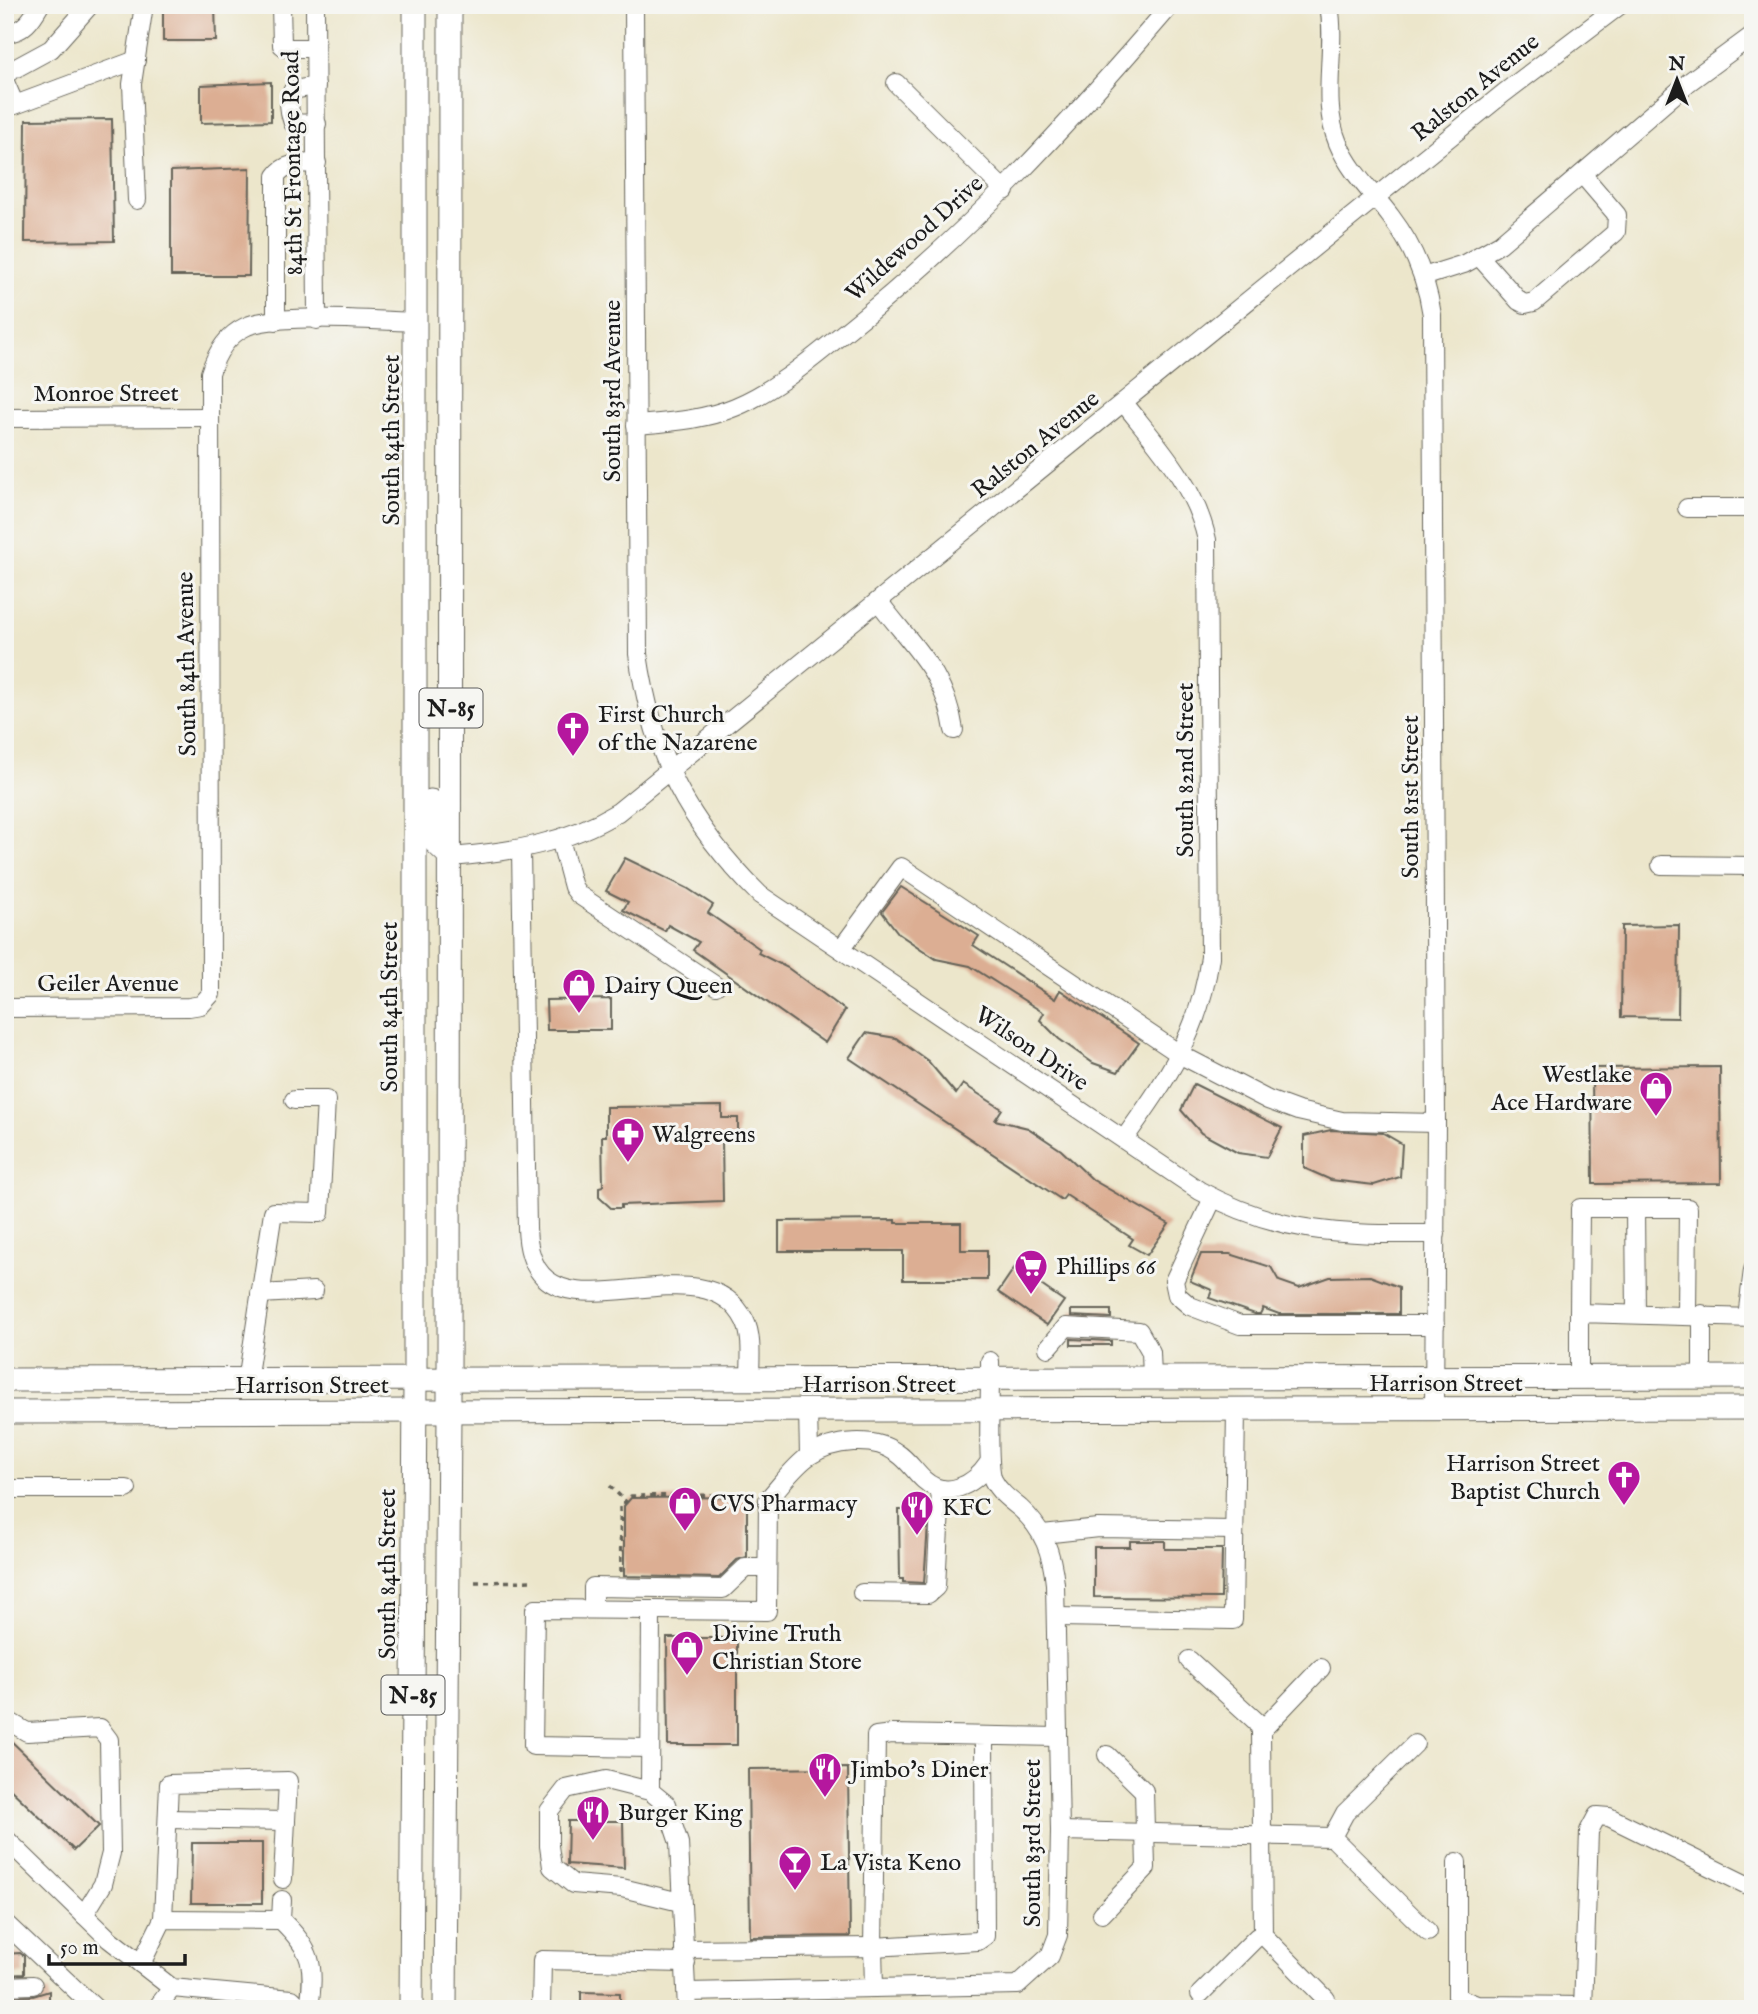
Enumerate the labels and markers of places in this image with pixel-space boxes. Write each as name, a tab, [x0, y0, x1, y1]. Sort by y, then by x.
place label: First Church of the Nazarene	[598, 700, 758, 759]
church icon: First Church of the Nazarene	[554, 709, 592, 758]
shop icon: Dairy Queen	[560, 966, 598, 1015]
place label: Dairy Queen	[604, 971, 733, 1002]
place label: Westlake Ace Hardware	[1490, 1060, 1632, 1119]
shop icon: Westlake Ace Hardware	[1637, 1069, 1675, 1118]
pharmacy icon: Walgreens	[609, 1115, 647, 1164]
place label: Walgreens	[652, 1120, 755, 1151]
supermarket icon: Phillips 66	[1012, 1247, 1050, 1296]
place label: Phillips 66	[1056, 1252, 1156, 1283]
place label: Harrison Street Baptist Church	[1446, 1449, 1600, 1508]
church icon: Harrison Street Baptist Church	[1605, 1458, 1643, 1507]
shop icon: CVS Pharmacy	[666, 1484, 704, 1533]
restaurant icon: KFC	[898, 1488, 936, 1537]
place label: CVS Pharmacy	[710, 1489, 857, 1520]
place label: KFC	[942, 1493, 992, 1524]
place label: Divine Truth Christian Store	[712, 1619, 862, 1678]
shop icon: Divine Truth Christian Store	[668, 1628, 706, 1677]
restaurant icon: Jimbo's Diner	[806, 1750, 844, 1799]
place label: Jimbo's Diner	[847, 1755, 989, 1786]
restaurant icon: Burger King	[574, 1793, 612, 1842]
place label: Burger King	[618, 1798, 744, 1829]
bar icon: La Vista Keno	[776, 1843, 814, 1892]
place label: La Vista Keno	[820, 1848, 961, 1879]

